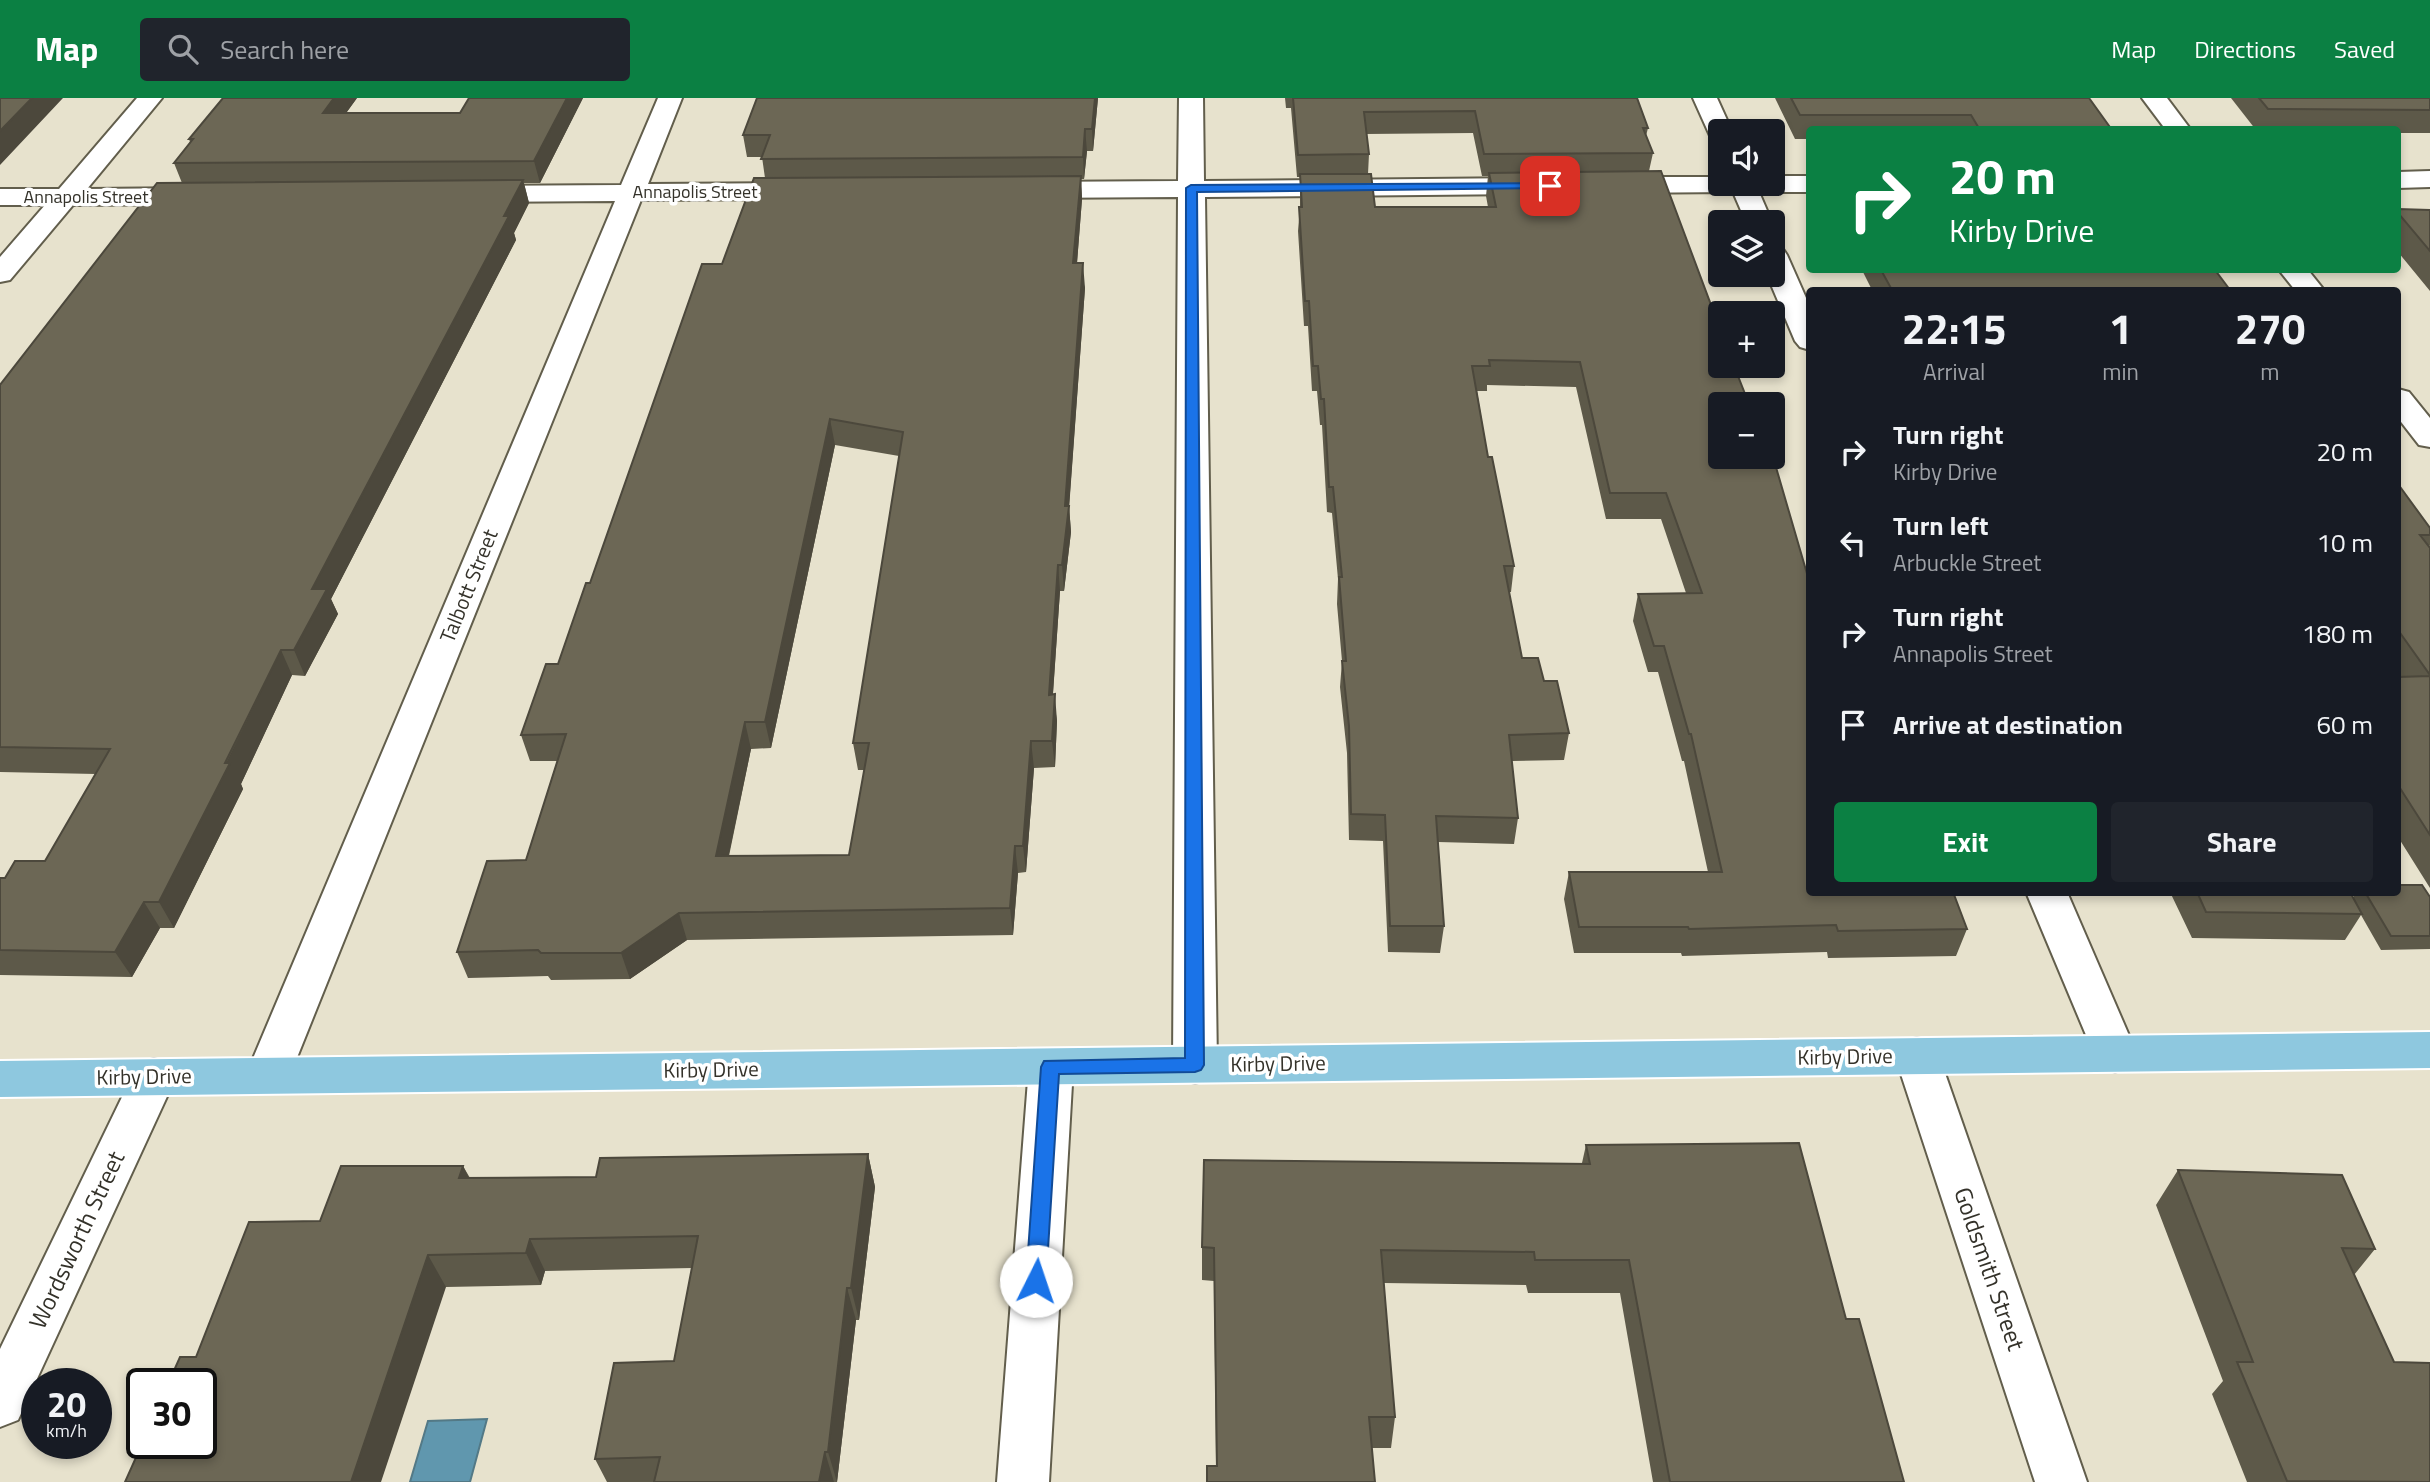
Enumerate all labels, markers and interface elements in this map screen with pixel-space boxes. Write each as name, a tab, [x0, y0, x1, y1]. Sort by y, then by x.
search box	[140, 18, 630, 81]
text: Map	[35, 24, 98, 74]
icon: search	[164, 30, 202, 68]
text: Search here	[220, 30, 349, 69]
text: Map	[2111, 31, 2156, 67]
text: Directions	[2194, 31, 2296, 67]
text: Saved	[2334, 31, 2395, 67]
map controls	[1708, 119, 1785, 469]
button: sound	[1708, 119, 1785, 196]
text: 20 m	[1949, 138, 2056, 213]
icon: right	[1834, 154, 1925, 245]
pin	[1520, 156, 1580, 216]
icon: arrive	[1531, 167, 1569, 205]
street label: Annapolis Street	[633, 178, 758, 205]
street label: Annapolis Street	[24, 183, 149, 210]
text: Kirby Drive	[1949, 206, 2094, 254]
button: layers	[1708, 210, 1785, 287]
text: 22:15	[1902, 296, 2007, 360]
text: 1	[2109, 296, 2132, 360]
text: 270	[2235, 296, 2305, 360]
button: +	[1708, 301, 1785, 378]
text: Arrival	[1923, 354, 1985, 389]
text: min	[2102, 354, 2139, 389]
text: m	[2260, 354, 2280, 389]
button: −	[1708, 392, 1785, 469]
text: Turn right	[1893, 415, 2004, 454]
text: 20 m	[2316, 432, 2373, 471]
icon: right	[1834, 433, 1872, 471]
text: Kirby Drive	[1893, 454, 1997, 489]
text: Turn left	[1893, 506, 1988, 545]
street label: Talbott Street	[431, 523, 506, 647]
text: 10 m	[2316, 523, 2373, 562]
icon: left	[1834, 524, 1872, 562]
text: Arbuckle Street	[1893, 545, 2041, 580]
text: Turn right	[1893, 597, 2004, 636]
text: 180 m	[2302, 614, 2373, 653]
icon: right	[1834, 615, 1872, 653]
text: Annapolis Street	[1893, 636, 2053, 671]
text: Arrive at destination	[1893, 705, 2123, 744]
text: 60 m	[2316, 705, 2373, 744]
icon: arrive	[1834, 706, 1872, 744]
button: Exit	[1834, 802, 2097, 882]
button: Share	[2111, 802, 2373, 882]
street label: Kirby Drive	[1797, 1039, 1893, 1073]
street label: Kirby Drive	[1230, 1046, 1326, 1080]
street label: Kirby Drive	[663, 1052, 759, 1086]
street label: Kirby Drive	[96, 1059, 192, 1093]
street label: Wordsworth Street	[19, 1144, 133, 1335]
street label: Goldsmith Street	[1945, 1182, 2035, 1356]
position arrow	[999, 1244, 1073, 1318]
speed limit sign: 30	[126, 1368, 217, 1459]
text: 20	[47, 1377, 86, 1431]
text: km/h	[46, 1417, 87, 1444]

